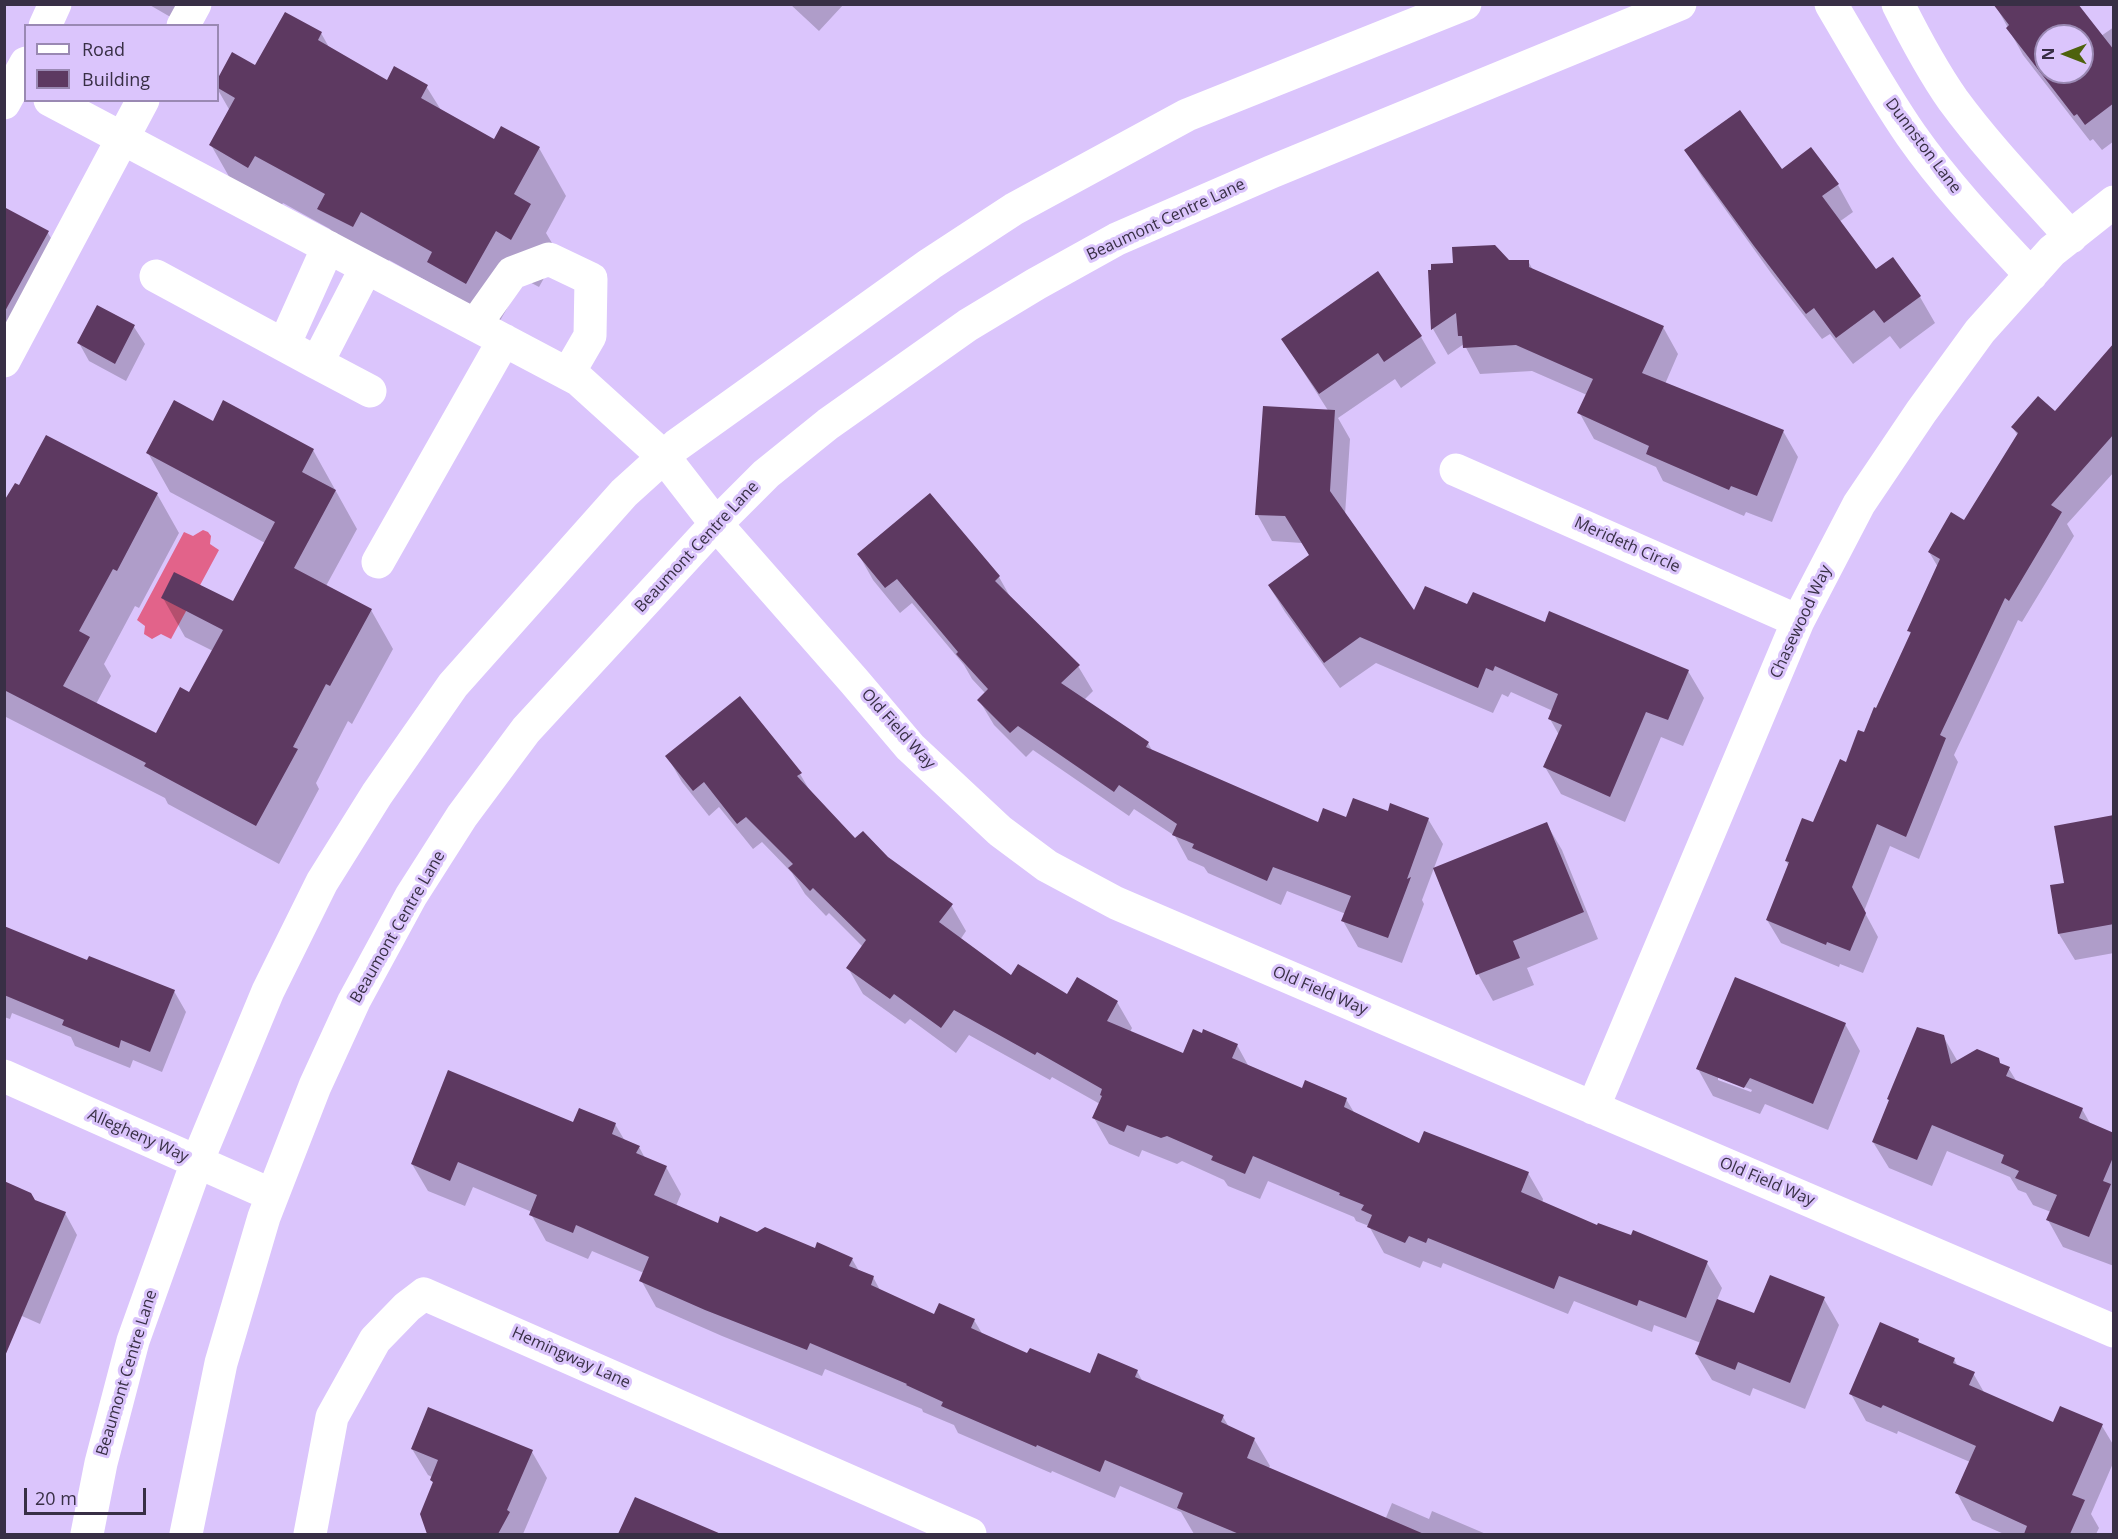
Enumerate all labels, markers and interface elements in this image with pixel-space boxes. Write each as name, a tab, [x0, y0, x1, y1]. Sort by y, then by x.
legend	[24, 24, 219, 102]
north arrow	[2034, 24, 2094, 84]
text: Road	[82, 37, 125, 61]
text: N	[2037, 48, 2059, 61]
text: Building	[82, 67, 150, 91]
street label: Dunnston Lane	[1881, 95, 1965, 197]
street label: Beaumont Centre Lane	[1084, 175, 1248, 265]
street label: Beaumont Centre Lane	[631, 477, 763, 617]
street label: Merideth Circle	[1571, 513, 1683, 577]
street label: Chasewood Way	[1766, 562, 1836, 682]
street label: Old Field Way	[857, 685, 939, 773]
street label: Beaumont Centre Lane	[347, 848, 449, 1006]
street label: Old Field Way	[1270, 962, 1370, 1020]
street label: Allegheny Way	[85, 1105, 191, 1167]
street label: Old Field Way	[1717, 1153, 1817, 1211]
street label: Beaumont Centre Lane	[93, 1288, 161, 1458]
street label: Hemingway Lane	[509, 1323, 633, 1393]
scale bar	[27, 1476, 148, 1514]
text: 20 m	[35, 1486, 77, 1510]

